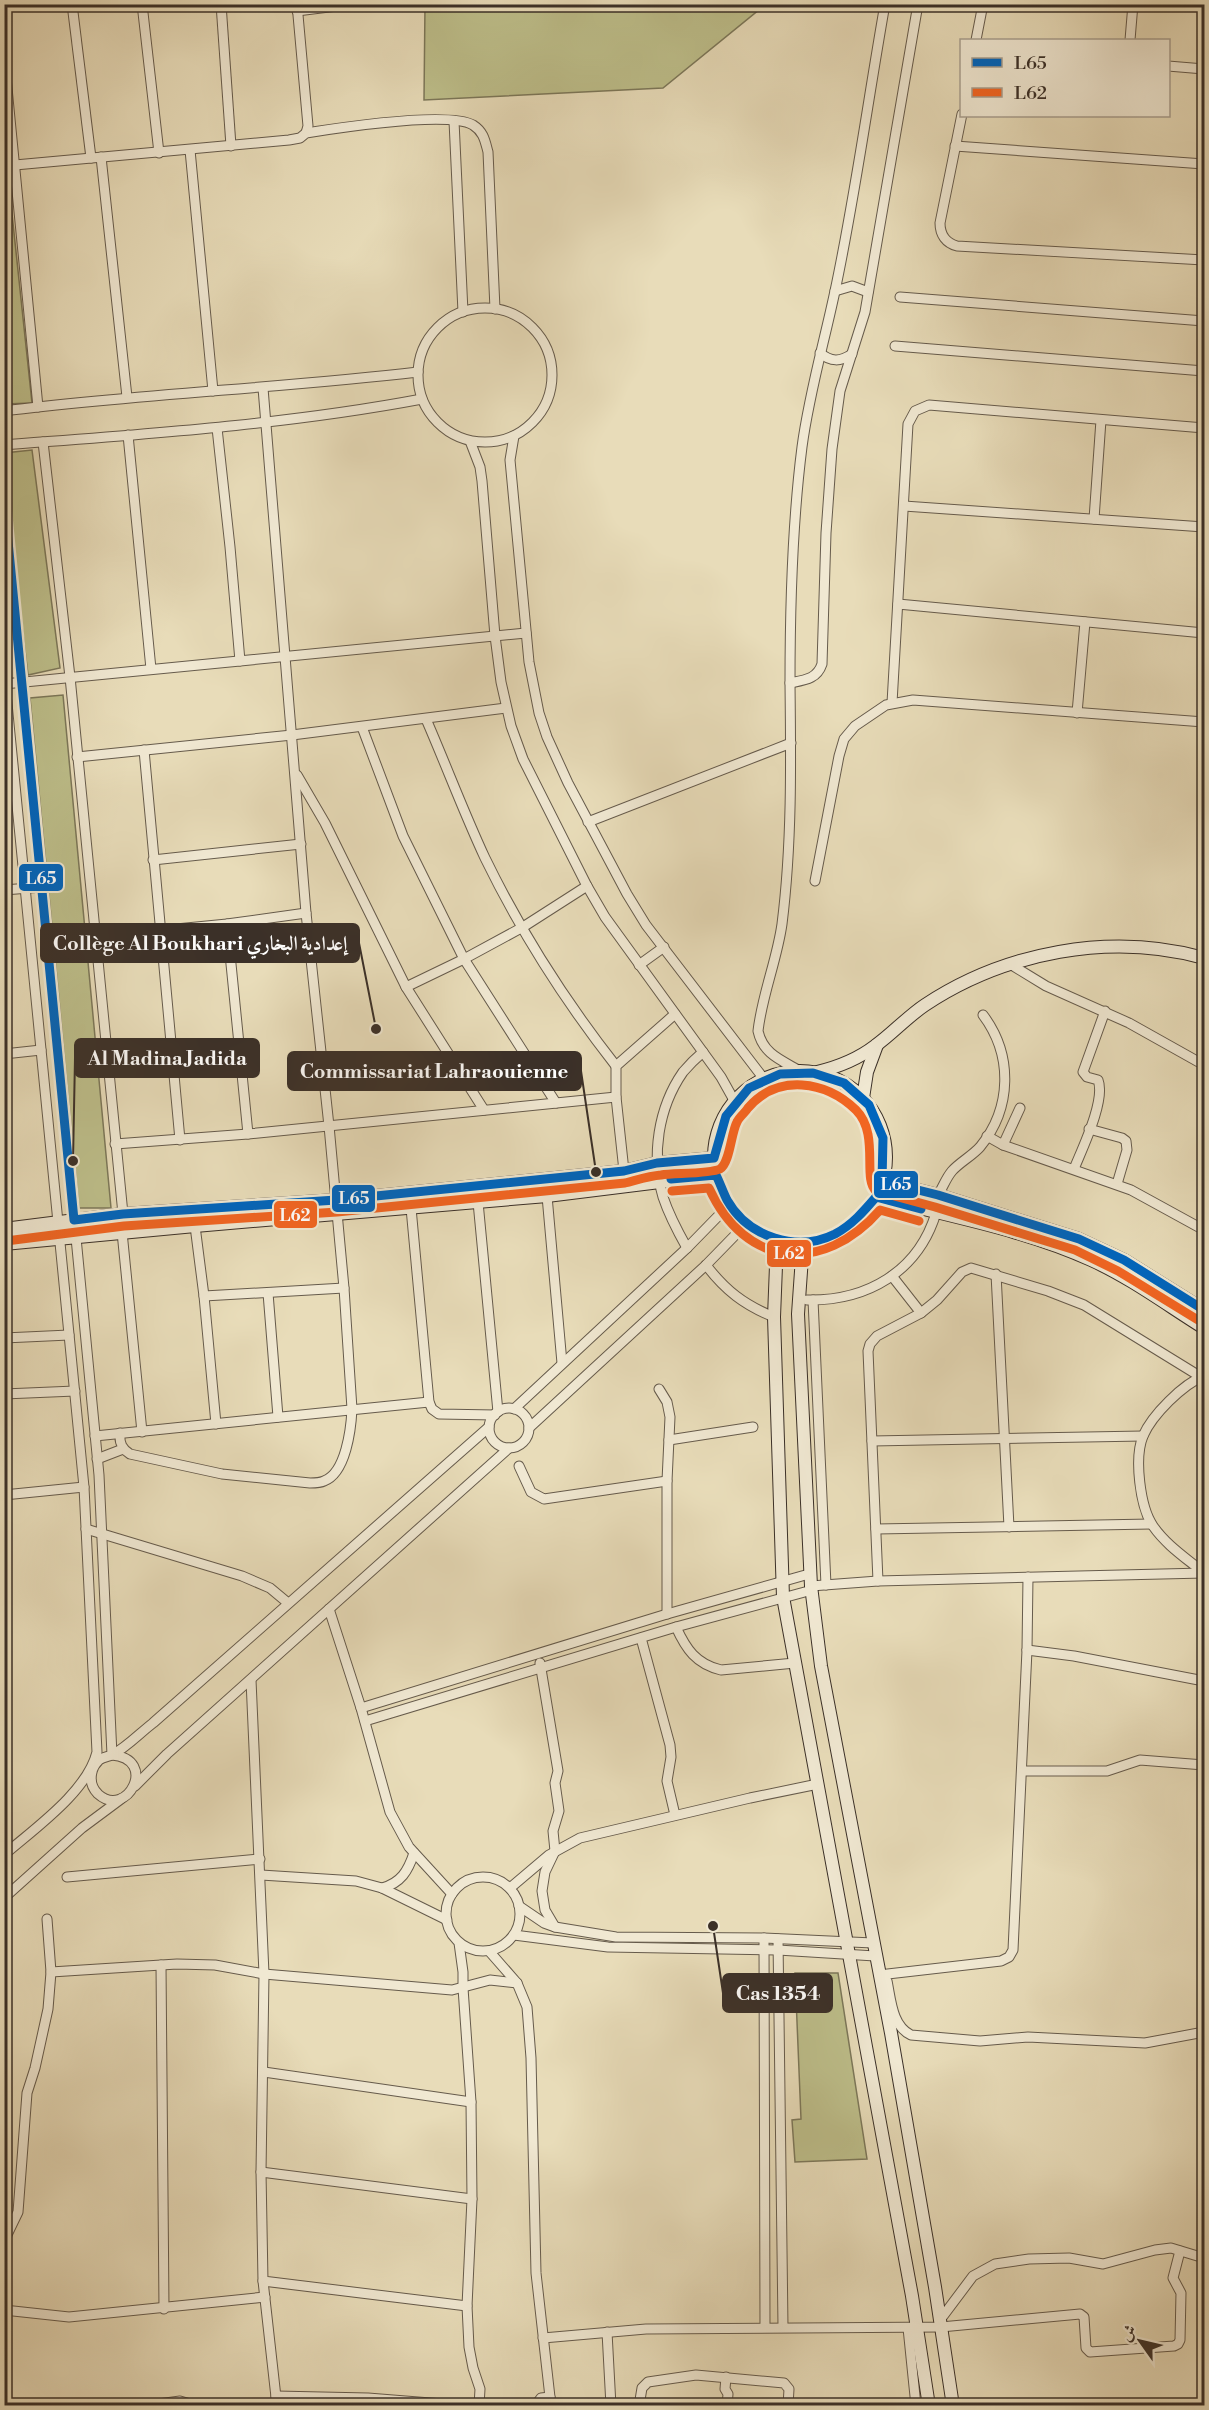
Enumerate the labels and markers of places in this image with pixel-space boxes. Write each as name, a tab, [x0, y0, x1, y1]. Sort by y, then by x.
callout: Collège Al Boukhari إعدادية البخاري	[41, 924, 359, 962]
callout: Al Madina Jadida	[75, 1039, 259, 1077]
callout: Commissariat Lahraouienne	[288, 1052, 581, 1090]
callout: Cas 1354	[723, 1974, 832, 2012]

